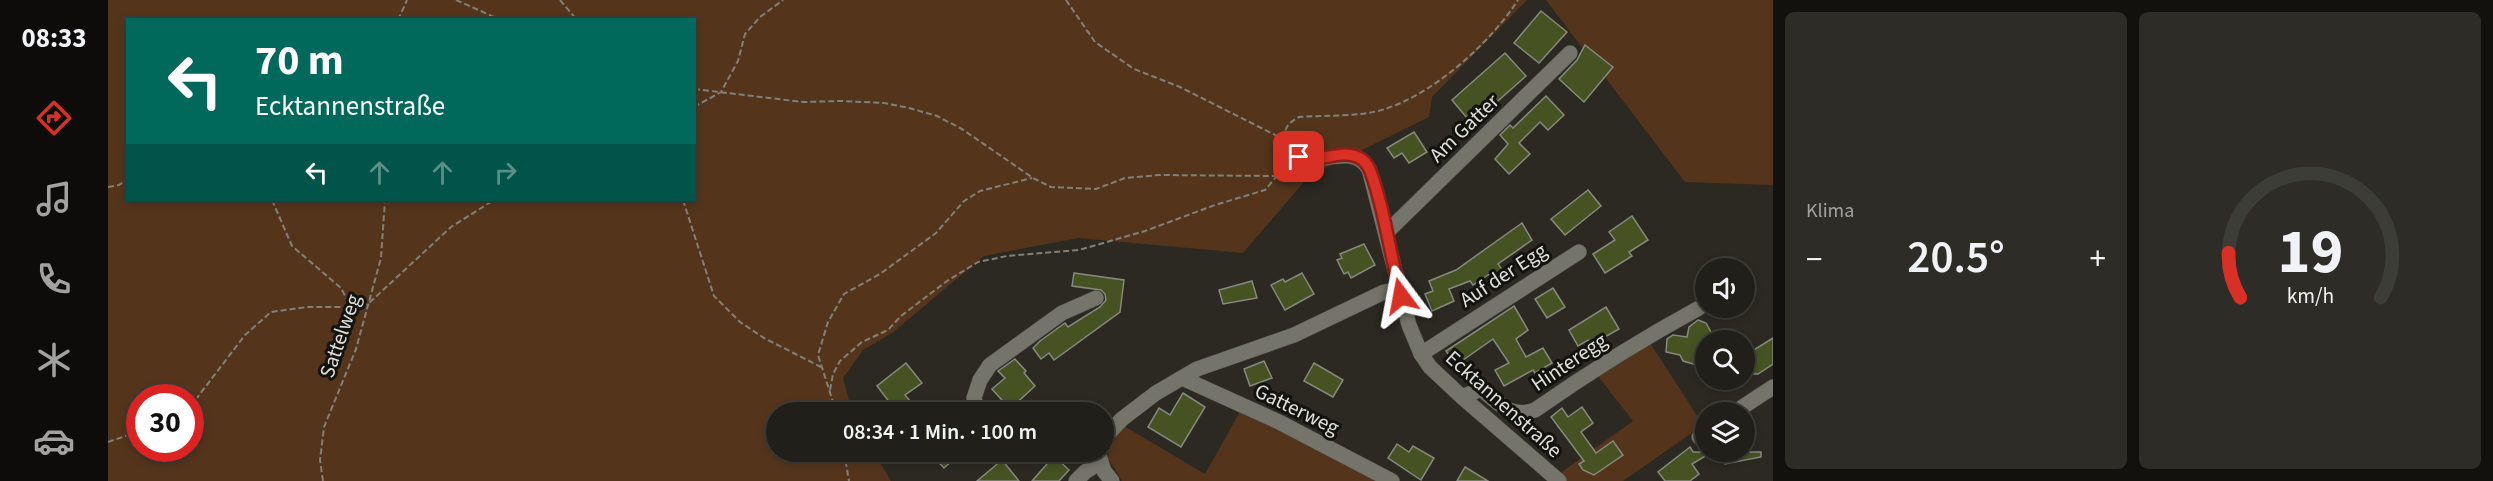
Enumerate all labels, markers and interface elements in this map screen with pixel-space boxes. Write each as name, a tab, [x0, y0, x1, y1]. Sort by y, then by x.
text: 08:33	[21, 19, 87, 58]
text: 70 m	[255, 31, 344, 91]
icon: left	[156, 42, 234, 120]
street label: Am Gatter	[1422, 86, 1506, 169]
text: Ecktannenstraße	[255, 87, 445, 126]
icon: directions	[33, 97, 75, 139]
pin	[1273, 131, 1324, 182]
icon: arrive	[1282, 140, 1315, 173]
icon: left	[300, 156, 333, 189]
icon: ahead	[363, 156, 396, 189]
icon: ahead	[426, 156, 459, 189]
icon: right	[489, 156, 522, 189]
icon: music	[33, 178, 75, 220]
text: Klima	[1806, 197, 1854, 225]
text: 19	[2277, 208, 2343, 297]
text: 20.5°	[1907, 226, 2005, 290]
street label: Auf der Egg	[1453, 235, 1553, 314]
text: −	[1806, 236, 1822, 283]
text: +	[2090, 236, 2106, 283]
icon: phone	[33, 258, 75, 300]
map controls	[1695, 258, 1755, 462]
button: sound	[1695, 258, 1755, 318]
position arrow	[1369, 264, 1433, 328]
text: km/h	[2286, 281, 2334, 312]
street label: Sattelweg	[312, 290, 368, 382]
street label: Hinteregg	[1525, 325, 1613, 398]
button: search	[1695, 330, 1755, 390]
icon: climate	[33, 339, 75, 381]
street label: Ecktannenstraße	[1439, 343, 1569, 465]
street label: Gatterweg	[1250, 376, 1345, 443]
speed limit sign: 30	[126, 384, 204, 462]
button: layers	[1695, 402, 1755, 462]
text: 08:34 · 1 Min. · 100 m	[843, 416, 1037, 448]
icon: car	[33, 420, 75, 462]

